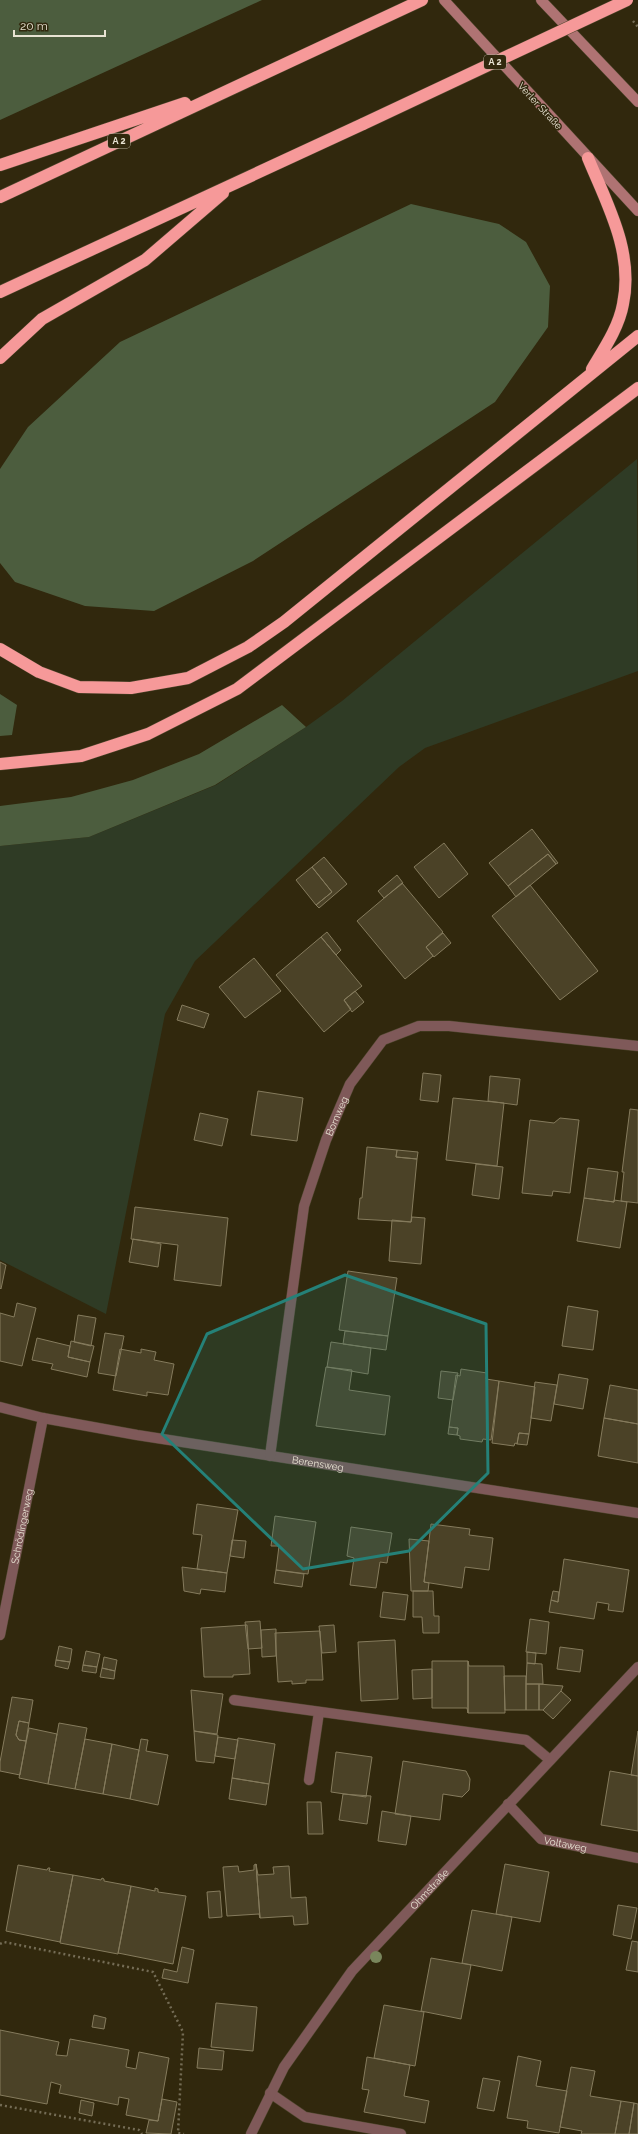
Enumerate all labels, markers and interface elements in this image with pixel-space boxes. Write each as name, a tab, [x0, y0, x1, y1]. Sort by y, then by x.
scale bar	[14, 12, 105, 38]
text: 20 m	[20, 19, 48, 33]
road number: A 2	[484, 55, 506, 69]
street label: Verler Straße	[516, 80, 564, 132]
road number: A 2	[108, 134, 130, 148]
street label: Bornweg	[323, 1095, 350, 1137]
street label: Berensweg	[291, 1454, 345, 1473]
street label: Schrödingerweg	[9, 1487, 34, 1565]
street label: Voltaweg	[543, 1834, 588, 1853]
street label: Ohmstraße	[408, 1866, 451, 1911]

